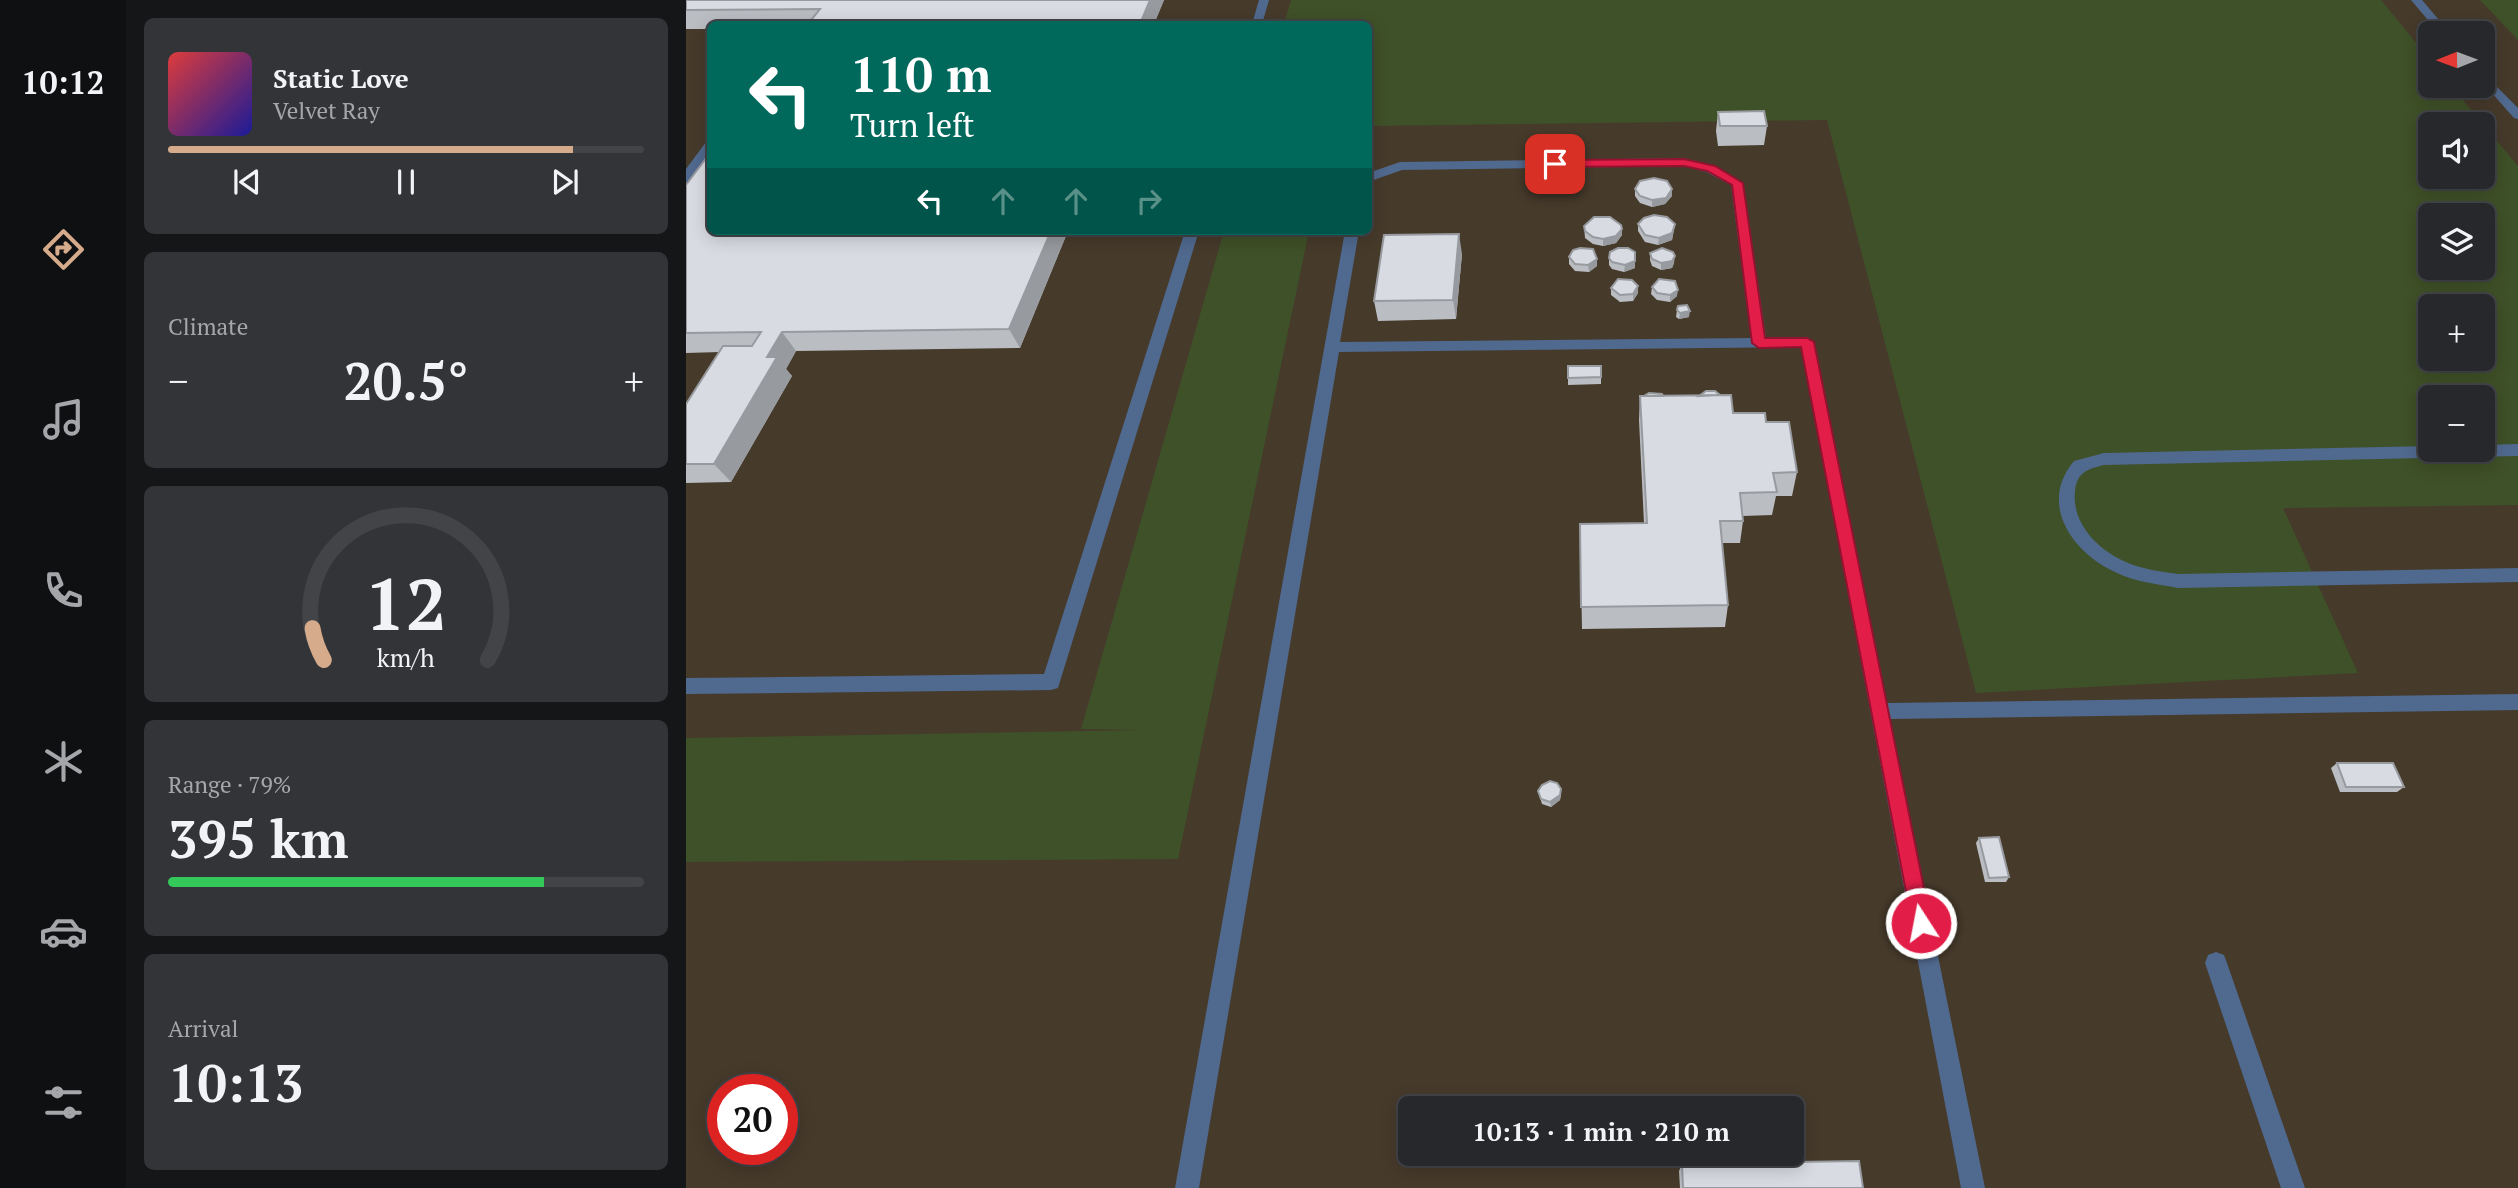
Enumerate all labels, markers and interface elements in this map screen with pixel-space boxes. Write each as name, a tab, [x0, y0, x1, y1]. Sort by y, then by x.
north arrow	[2418, 21, 2496, 98]
map controls	[2418, 21, 2495, 462]
text: 110 m	[850, 41, 992, 106]
icon: left	[735, 49, 826, 140]
text: 10:12	[21, 61, 105, 103]
text: Static Love	[273, 61, 409, 95]
text: Velvet Ray	[273, 95, 380, 126]
text: Turn left	[850, 104, 974, 146]
button: sound	[2418, 112, 2495, 189]
pin	[1525, 134, 1585, 194]
icon: arrive	[1536, 145, 1574, 183]
icon: previous	[228, 163, 266, 201]
icon: pause	[387, 163, 425, 201]
icon: next	[546, 163, 584, 201]
icon: left	[911, 182, 949, 220]
icon: ahead	[984, 182, 1022, 220]
icon: ahead	[1057, 182, 1095, 220]
icon: right	[1130, 182, 1168, 220]
button: layers	[2418, 203, 2495, 280]
icon: directions	[39, 225, 88, 274]
button: +	[2418, 294, 2495, 371]
text: Climate	[168, 311, 248, 342]
text: 20.5°	[343, 346, 469, 415]
text: −	[168, 356, 188, 406]
text: +	[624, 356, 644, 406]
button: −	[2418, 385, 2495, 462]
icon: music	[39, 395, 88, 444]
text: 12	[365, 554, 447, 651]
icon: phone	[39, 566, 88, 615]
text: km/h	[377, 641, 435, 674]
icon: climate	[39, 737, 88, 786]
text: Range · 79%	[168, 769, 291, 800]
text: 395 km	[168, 804, 349, 873]
position arrow	[1884, 886, 1958, 960]
icon: car	[39, 907, 88, 956]
text: Arrival	[168, 1013, 239, 1044]
text: 10:13	[168, 1048, 303, 1117]
speed limit sign: 20	[707, 1074, 798, 1165]
icon: filters	[39, 1078, 88, 1127]
text: 10:13 · 1 min · 210 m	[1472, 1114, 1730, 1148]

